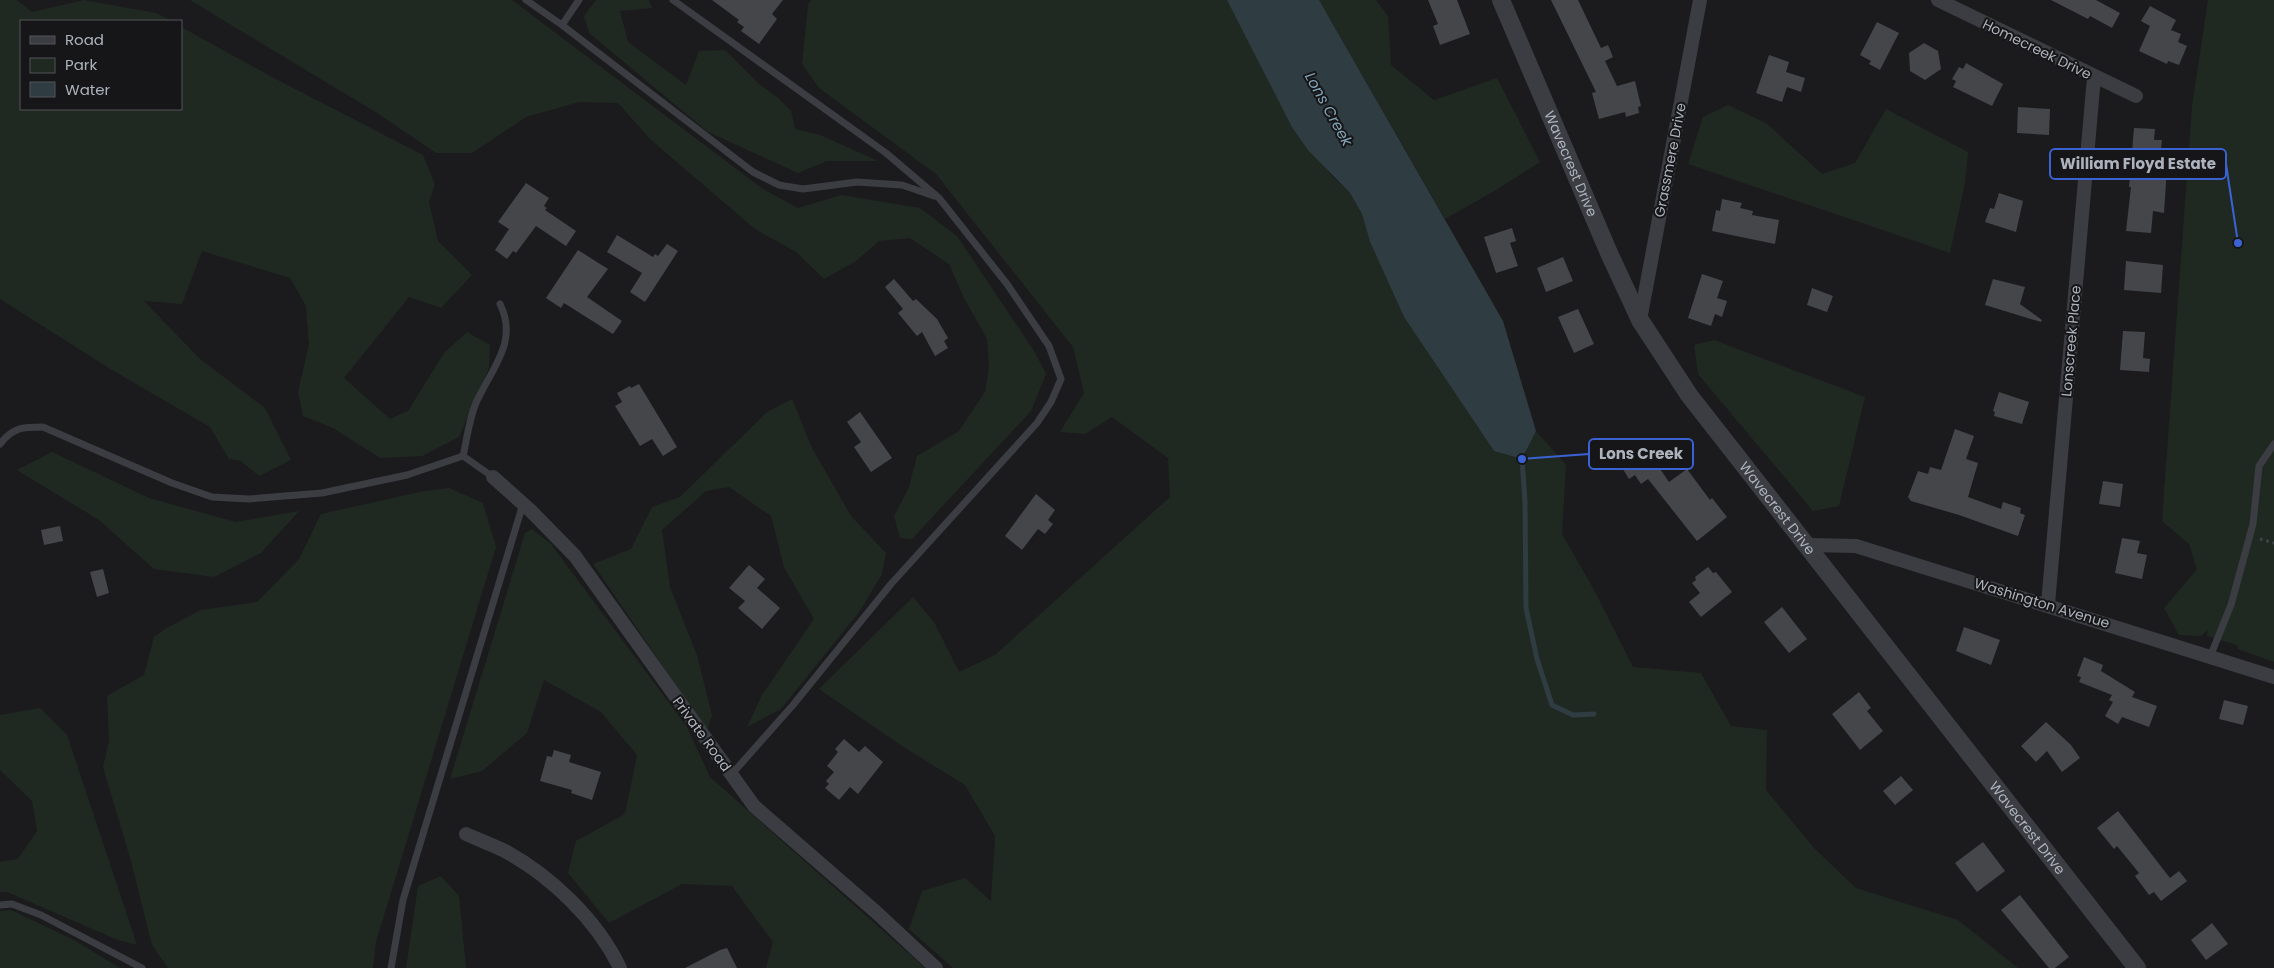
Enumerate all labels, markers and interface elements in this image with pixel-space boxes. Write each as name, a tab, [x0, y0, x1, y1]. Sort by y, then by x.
street label: Homecreek Drive	[1979, 14, 2095, 84]
legend	[20, 20, 182, 110]
text: Road	[65, 29, 104, 50]
text: Park	[65, 54, 97, 75]
water label: Lons Creek	[1300, 68, 1359, 151]
text: Water	[65, 79, 111, 100]
street label: Grassmere Drive	[1649, 101, 1691, 219]
street label: Wavecrest Drive	[1539, 108, 1602, 220]
callout: William Floyd Estate	[2050, 149, 2226, 179]
text: William Floyd Estate	[2060, 153, 2216, 174]
street label: Lonscreek Place	[2056, 284, 2086, 397]
callout: Lons Creek	[1589, 439, 1693, 469]
text: Lons Creek	[1599, 443, 1684, 464]
street label: Wavecrest Drive	[1735, 457, 1820, 559]
street label: Washington Avenue	[1972, 573, 2112, 633]
street label: Private Road	[668, 693, 736, 775]
street label: Wavecrest Drive	[1985, 777, 2070, 879]

